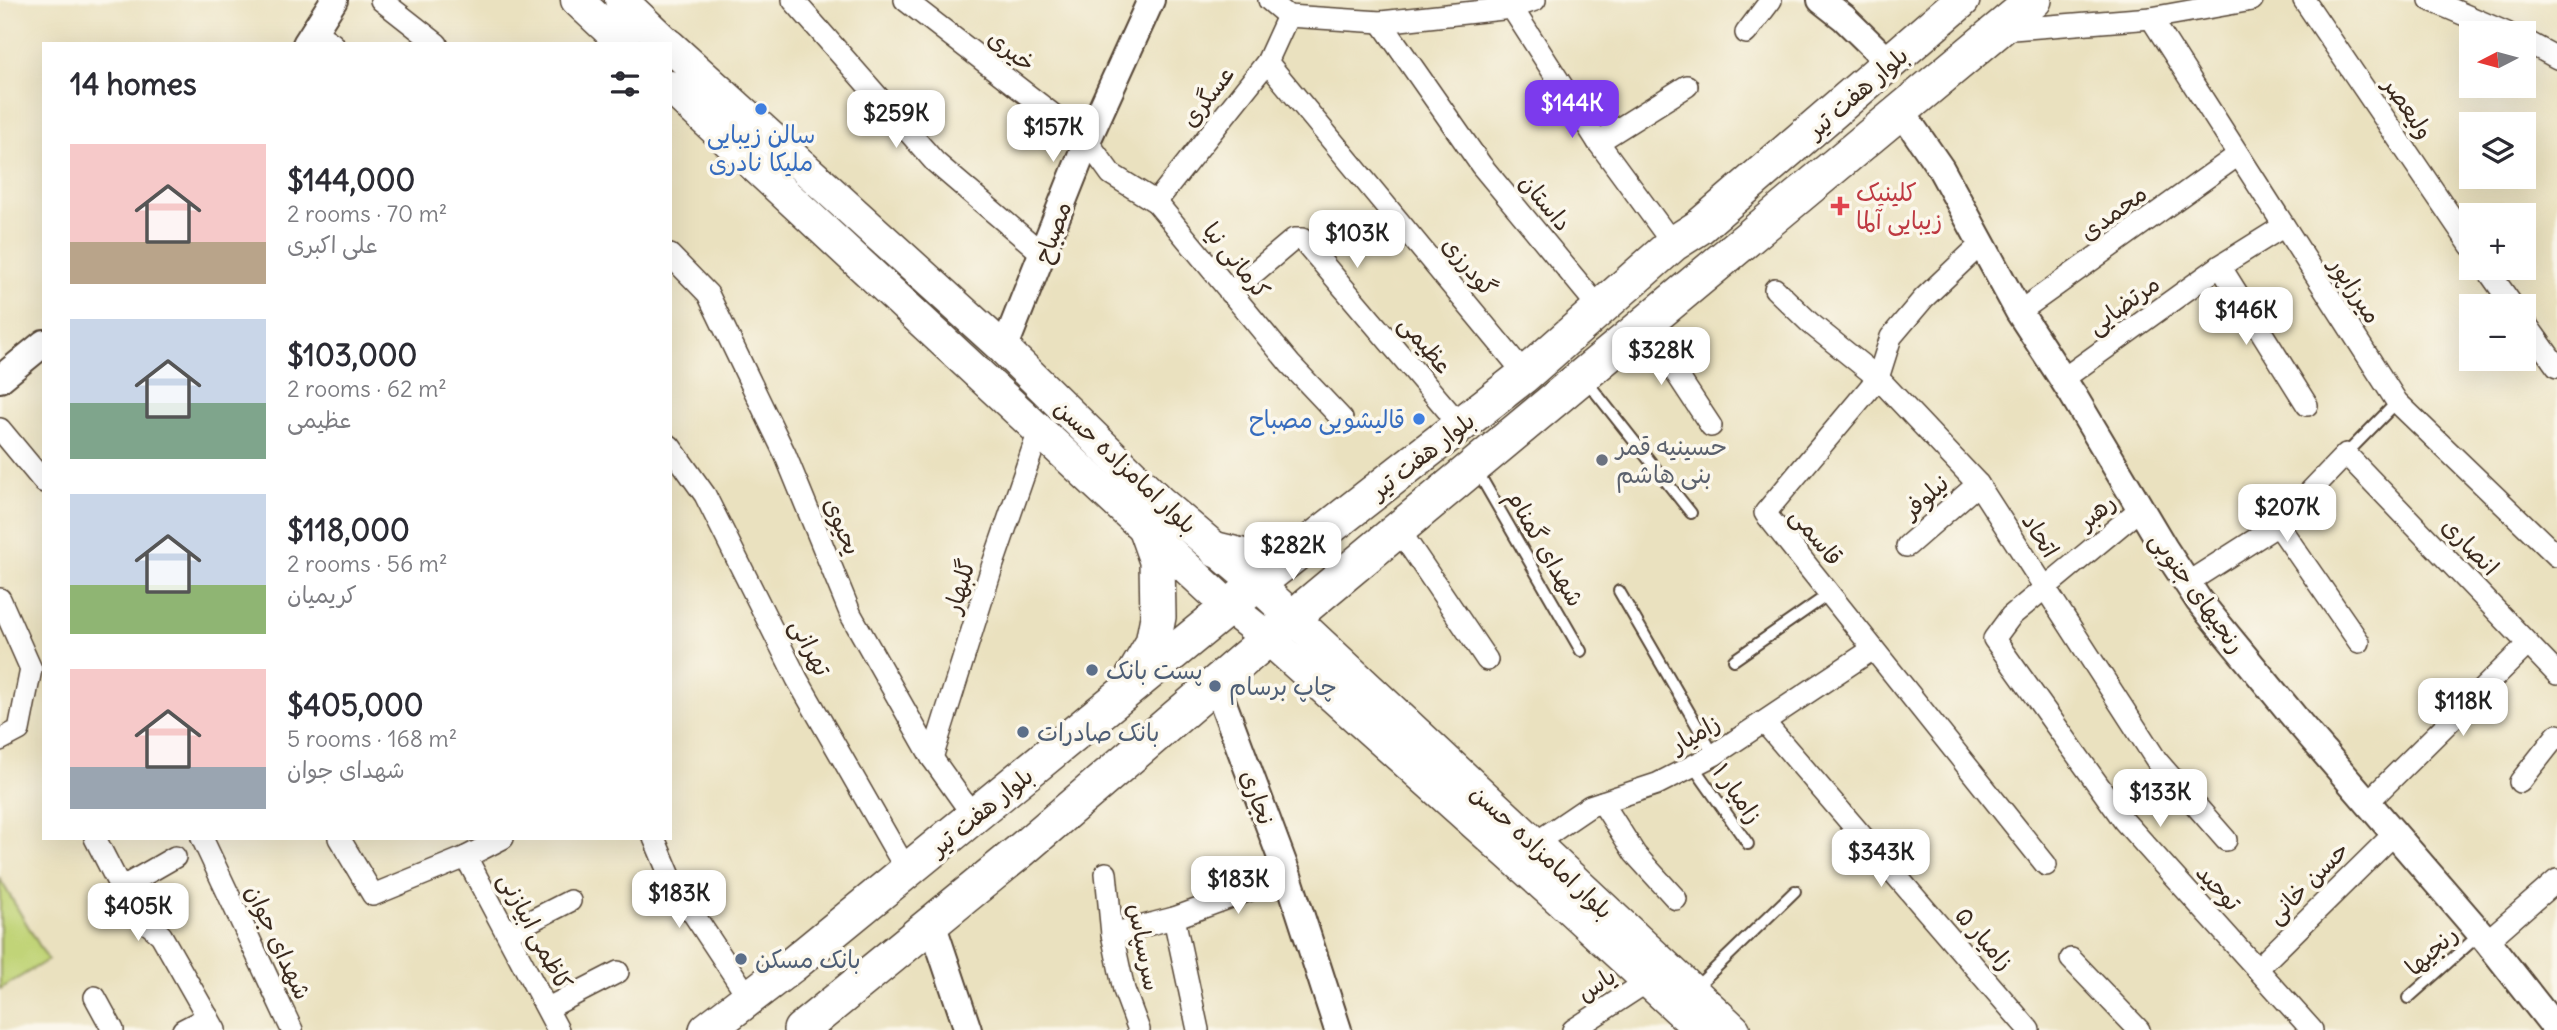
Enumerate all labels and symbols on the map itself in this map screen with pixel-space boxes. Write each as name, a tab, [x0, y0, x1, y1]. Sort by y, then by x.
north arrow	[2459, 21, 2536, 98]
street label: خیری	[982, 22, 1042, 78]
street label: بلوار هفت تیر	[1799, 40, 1915, 146]
street label: عسگری	[1174, 59, 1240, 133]
street label: ولیعصر	[2377, 70, 2440, 144]
pin: $144K	[1523, 80, 1621, 140]
pin: $259K	[847, 90, 945, 150]
marker: سالن زیبایی ملیکا نادری	[753, 101, 769, 117]
pin: $157K	[1004, 104, 1102, 164]
place label: سالن زیبایی ملیکا نادری	[707, 119, 815, 177]
street label: داستان	[1513, 167, 1579, 237]
place label: کلینیک زیبایی آلما	[1856, 177, 1942, 236]
street label: محمدی	[2073, 178, 2153, 246]
marker: کلینیک زیبایی آلما	[1830, 196, 1850, 216]
street label: مصباح	[1027, 197, 1079, 268]
pin: $103K	[1308, 210, 1406, 270]
street label: کرمانی نیا	[1196, 216, 1277, 305]
street label: گودرزی	[1435, 230, 1504, 303]
street label: میرزاپور	[2321, 249, 2388, 330]
street label: مرتضایی	[2081, 268, 2166, 341]
pin: $146K	[2197, 288, 2295, 347]
street label: عظیمی	[1392, 309, 1459, 380]
pin: $328K	[1612, 328, 1710, 387]
street label: بلوار امامزاده حسن	[1048, 392, 1204, 541]
place label: قالیشویی مصباح	[1249, 404, 1405, 436]
street label: بلوار هفت تیر	[1362, 405, 1481, 507]
marker: قالیشویی مصباح	[1411, 411, 1427, 427]
place label: حسینیه قمر بنی هاشم	[1614, 431, 1727, 493]
marker: حسینیه قمر بنی هاشم	[1594, 452, 1610, 468]
street label: نیلوفر	[1894, 468, 1956, 527]
street label: شهدای گمنام	[1496, 484, 1591, 614]
pin: $207K	[2238, 484, 2336, 544]
street label: رهبر	[2069, 486, 2121, 537]
street label: یحیوی	[817, 493, 868, 559]
street label: قاسمی	[1784, 501, 1850, 572]
street label: اتحاد	[2016, 507, 2066, 563]
street label: انصاری	[2436, 511, 2506, 581]
pin: $282K	[1244, 522, 1342, 582]
street label: رنجیهای جنوبی	[2142, 525, 2252, 660]
street label: گلبهار	[936, 556, 981, 618]
street label: تهرانی	[783, 613, 839, 682]
place label: پست بانک	[1106, 655, 1203, 686]
marker: پست بانک	[1084, 662, 1100, 678]
place label: چاپ برسام	[1229, 671, 1337, 705]
marker: چاپ برسام	[1207, 678, 1223, 694]
pin: $118K	[2414, 678, 2512, 738]
street label: زامیار	[1663, 707, 1725, 760]
place label: بانک صادرات	[1037, 717, 1159, 747]
marker: بانک صادرات	[1015, 724, 1031, 740]
street label: زامیار ۱	[1707, 757, 1769, 829]
street label: بلوار هفت تیر	[922, 760, 1040, 864]
street label: نجاری	[1234, 765, 1282, 829]
pin: $133K	[2111, 770, 2209, 829]
street label: بلوار امامزاده حسن	[1464, 777, 1620, 926]
pin: $343K	[1832, 830, 1930, 889]
street label: حسن خانی	[2259, 834, 2355, 930]
pin: $183K	[1189, 856, 1287, 916]
street label: توحید	[2189, 857, 2249, 918]
street label: کاظمی ابیازنی	[492, 867, 579, 995]
pin: $183K	[630, 870, 728, 930]
street label: شهدای جوان	[239, 880, 319, 1004]
pin: $405K	[89, 884, 187, 943]
street label: زامیار ۵	[1949, 900, 2021, 976]
street label: سرسپاس	[1121, 901, 1168, 993]
street label: رنجیها	[2398, 919, 2464, 981]
place label: بانک مسکن	[755, 944, 861, 974]
marker: بانک مسکن	[733, 951, 749, 967]
street label: یاس	[1571, 960, 1621, 1008]

